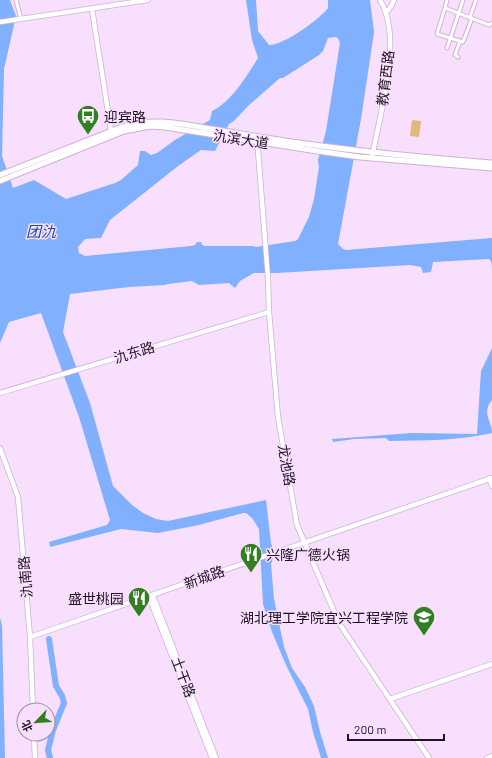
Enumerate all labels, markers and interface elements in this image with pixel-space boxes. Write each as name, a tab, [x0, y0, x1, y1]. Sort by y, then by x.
street label: 教育西路	[373, 49, 397, 107]
bus stop icon: 迎宾路	[75, 103, 101, 136]
place label: 迎宾路	[104, 108, 146, 125]
street label: 氿滨大道	[212, 126, 270, 152]
water label: 团氿	[26, 222, 56, 240]
street label: 氿东路	[111, 338, 157, 366]
street label: 龙池路	[275, 443, 299, 487]
restaurant icon: 兴隆广德火锅	[238, 541, 264, 574]
place label: 兴隆广德火锅	[266, 546, 350, 563]
street label: 氿南路	[15, 555, 35, 599]
street label: 新城路	[181, 562, 227, 592]
restaurant icon: 盛世桃园	[126, 585, 152, 618]
place label: 盛世桃园	[68, 590, 124, 607]
school or university icon: 湖北理工学院宜兴工程学院	[411, 604, 437, 637]
place label: 湖北理工学院宜兴工程学院	[240, 609, 408, 626]
street label: 土干路	[169, 654, 199, 700]
north arrow	[16, 702, 56, 742]
scale bar	[348, 716, 444, 742]
text: 北	[18, 719, 35, 734]
text: 200 m	[354, 722, 386, 736]

